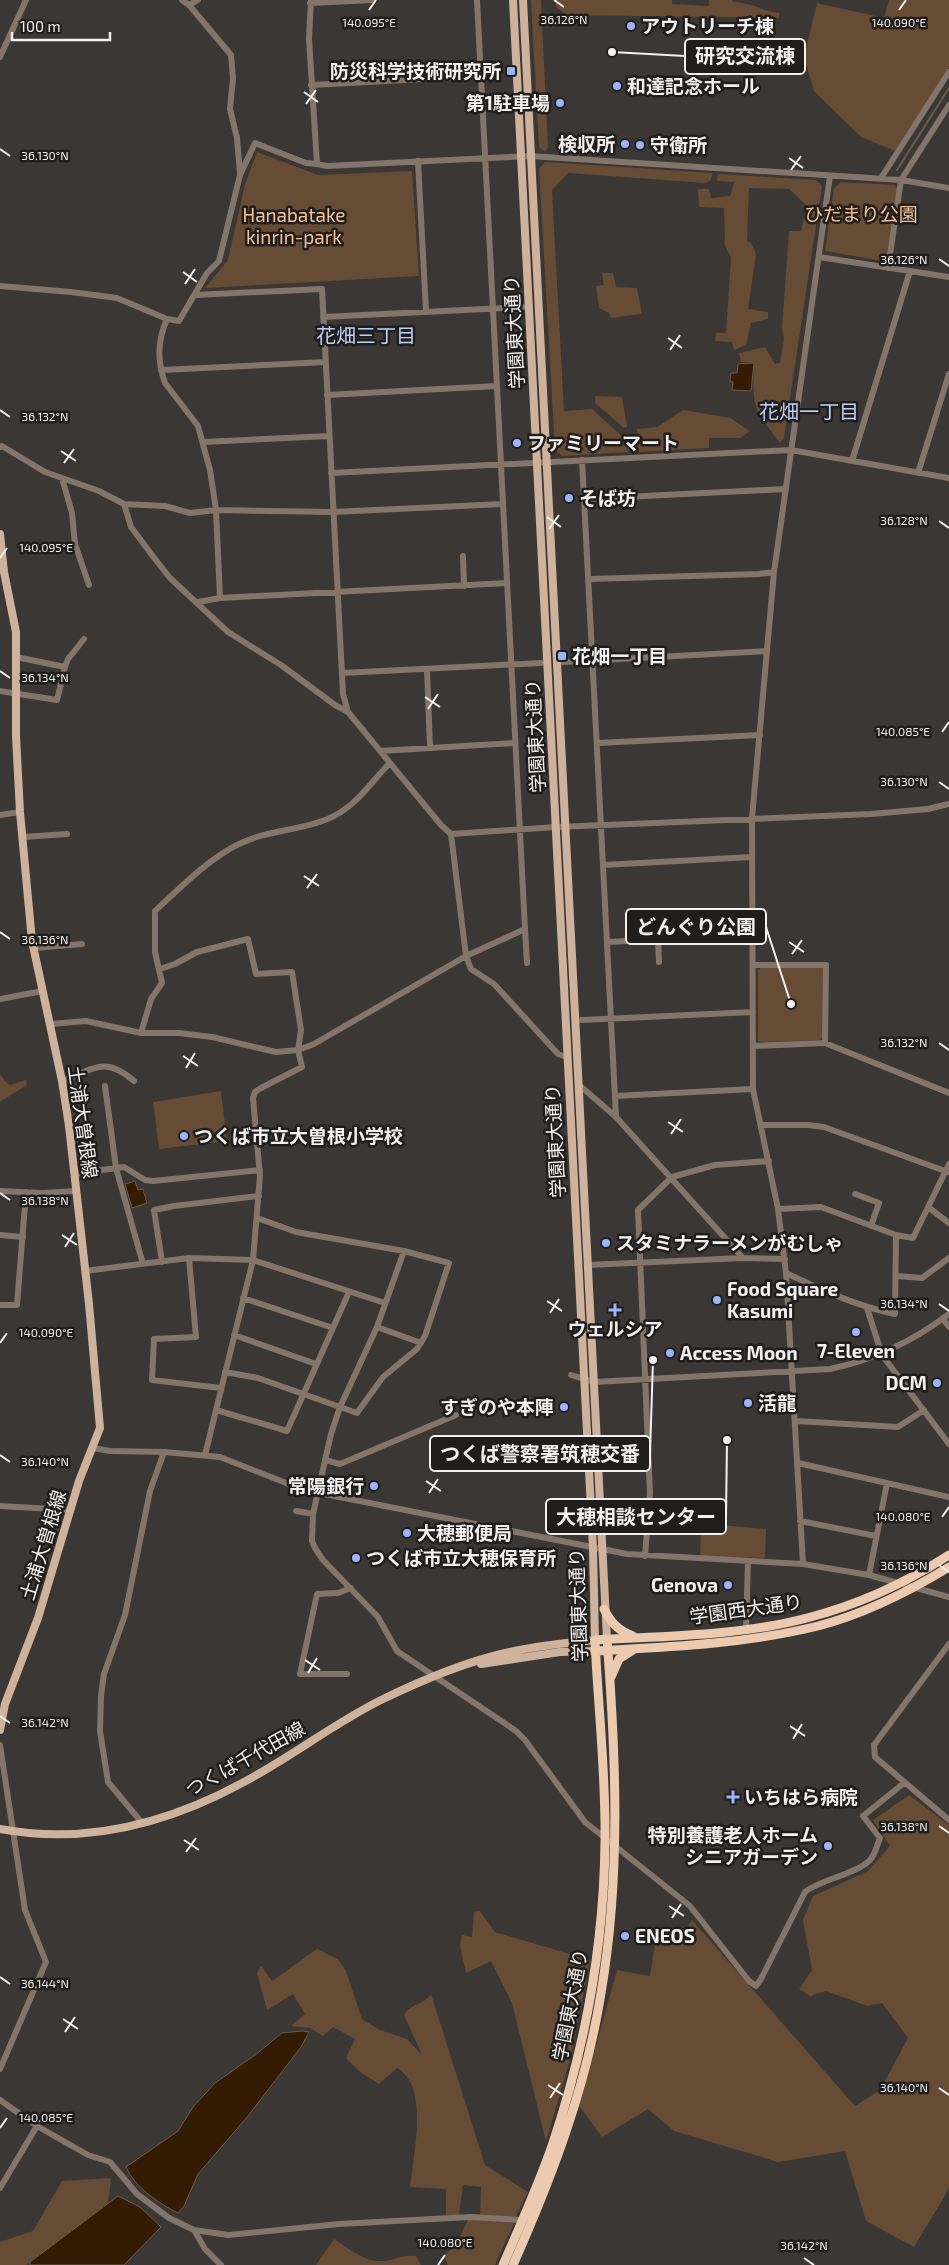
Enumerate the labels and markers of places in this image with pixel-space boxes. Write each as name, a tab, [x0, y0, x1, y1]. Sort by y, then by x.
place label: アウトリーチ棟	[641, 14, 774, 37]
marker: アウトリーチ棟	[625, 20, 637, 32]
callout: 研究交流棟	[685, 39, 805, 74]
place label: 防災科学技術研究所	[330, 59, 501, 82]
marker: 防災科学技術研究所	[505, 65, 517, 77]
place label: 和達記念ホール	[627, 74, 760, 97]
marker: 和達記念ホール	[611, 80, 623, 92]
place label: 第1駐車場	[466, 91, 550, 114]
marker: 第1駐車場	[554, 97, 566, 109]
place label: 検収所	[558, 132, 615, 155]
place label: 守衛所	[650, 133, 707, 156]
marker: 検収所	[619, 138, 631, 150]
marker: 守衛所	[634, 139, 646, 151]
place label: ファミリーマート	[527, 431, 679, 454]
marker: ファミリーマート	[511, 437, 523, 449]
place label: そば坊	[579, 486, 636, 509]
marker: そば坊	[563, 492, 575, 504]
place label: 花畑一丁目	[572, 644, 667, 667]
marker: 花畑一丁目	[556, 650, 568, 662]
callout: どんぐり公園	[626, 909, 766, 944]
place label: つくば市立大曽根小学校	[194, 1124, 403, 1147]
marker: つくば市立大曽根小学校	[178, 1130, 190, 1142]
place label: スタミナラーメンがむしゃ	[616, 1231, 843, 1254]
marker: スタミナラーメンがむしゃ	[600, 1237, 612, 1249]
place label: Food Square Kasumi	[727, 1277, 839, 1322]
marker: Food Square Kasumi	[711, 1294, 723, 1306]
marker: ウェルシア	[609, 1304, 621, 1316]
place label: ウェルシア	[567, 1317, 663, 1340]
marker: 7-Eleven	[850, 1326, 862, 1338]
place label: 7-Eleven	[817, 1339, 895, 1362]
place label: Access Moon	[680, 1341, 798, 1364]
marker: Access Moon	[664, 1347, 676, 1359]
place label: DCM	[885, 1371, 927, 1394]
marker: DCM	[931, 1377, 943, 1389]
place label: 活龍	[758, 1391, 796, 1414]
place label: すぎのや本陣	[440, 1395, 554, 1418]
marker: 活龍	[742, 1397, 754, 1409]
marker: すぎのや本陣	[558, 1401, 570, 1413]
callout: つくば警察署筑穂交番	[430, 1436, 650, 1471]
place label: 常陽銀行	[288, 1474, 364, 1497]
marker: 常陽銀行	[368, 1480, 380, 1492]
callout: 大穂相談センター	[546, 1499, 726, 1534]
place label: 大穂郵便局	[417, 1521, 512, 1544]
marker: 大穂郵便局	[401, 1527, 413, 1539]
place label: つくば市立大穂保育所	[366, 1546, 556, 1569]
marker: つくば市立大穂保育所	[350, 1552, 362, 1564]
place label: Genova	[651, 1573, 718, 1596]
marker: Genova	[722, 1579, 734, 1591]
place label: いちはら病院	[744, 1785, 858, 1808]
marker: いちはら病院	[726, 1790, 740, 1804]
place label: 特別養護老人ホーム シニアガーデン	[648, 1823, 818, 1868]
marker: 特別養護老人ホーム シニアガーデン	[822, 1840, 834, 1852]
place label: ENEOS	[635, 1924, 695, 1947]
marker: ENEOS	[619, 1930, 631, 1942]

